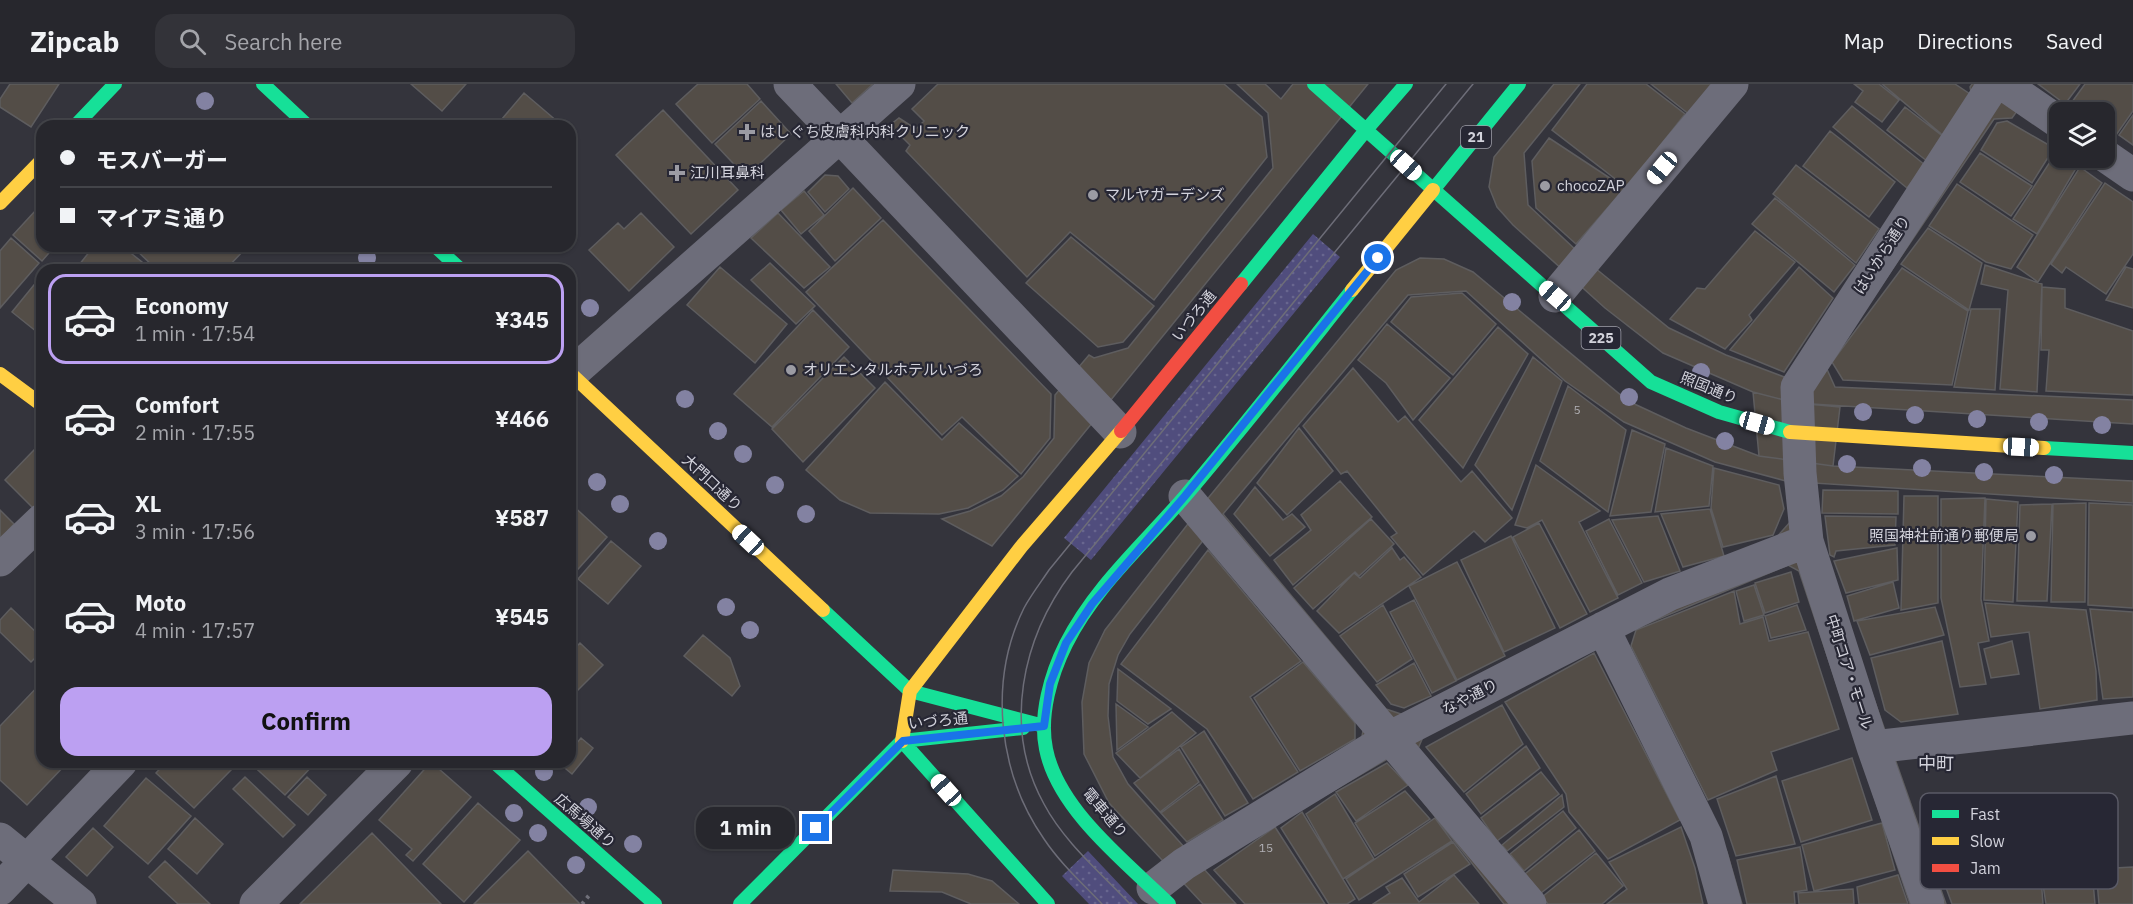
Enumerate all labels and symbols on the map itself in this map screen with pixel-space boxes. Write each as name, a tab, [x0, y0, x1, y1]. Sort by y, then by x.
place label: はしぐち皮膚科内科クリニック	[760, 122, 970, 141]
marker: はしぐち皮膚科内科クリニック	[738, 123, 756, 141]
road number: 21	[1461, 126, 1491, 148]
car	[1387, 146, 1425, 184]
car	[1644, 148, 1680, 188]
place label: 江川耳鼻科	[690, 163, 765, 182]
marker: 江川耳鼻科	[668, 164, 686, 182]
place label: chocoZAP	[1557, 176, 1625, 195]
marker: chocoZAP	[1538, 179, 1552, 193]
place label: マルヤガーデンズ	[1105, 185, 1225, 204]
marker: マルヤガーデンズ	[1086, 188, 1100, 202]
street label: はいから通り	[1849, 212, 1914, 298]
route start	[1364, 244, 1391, 271]
car	[1536, 277, 1574, 315]
street label: いづろ通	[1167, 286, 1220, 345]
road number: 225	[1582, 327, 1620, 349]
place label: オリエンタルホテルいづろ	[803, 360, 983, 379]
marker: オリエンタルホテルいづろ	[784, 363, 798, 377]
street label: 照国通り	[1678, 367, 1741, 408]
house number: 5	[1573, 402, 1581, 417]
car	[1737, 409, 1777, 437]
car	[2003, 437, 2039, 457]
street label: 大門口通り	[678, 450, 746, 515]
car	[729, 521, 767, 559]
place label: 照国神社前通り郵便局	[1869, 526, 2019, 545]
marker: 照国神社前通り郵便局	[2024, 529, 2038, 543]
street label: 中町コア・モール	[1822, 612, 1877, 732]
street label: なや通り	[1439, 674, 1501, 719]
street label: いづろ通	[907, 708, 969, 733]
district label: 中町	[1918, 752, 1954, 775]
car	[927, 771, 965, 809]
street label: 電車通り	[1079, 784, 1132, 842]
street label: 広馬場通り	[551, 789, 620, 852]
legend	[1920, 793, 2118, 889]
text: Fast	[1970, 804, 2000, 824]
callout: 1 min	[696, 807, 795, 849]
route end	[802, 814, 829, 841]
text: Slow	[1970, 831, 2005, 851]
house number: 15	[1259, 840, 1273, 855]
text: Jam	[1970, 858, 2001, 878]

